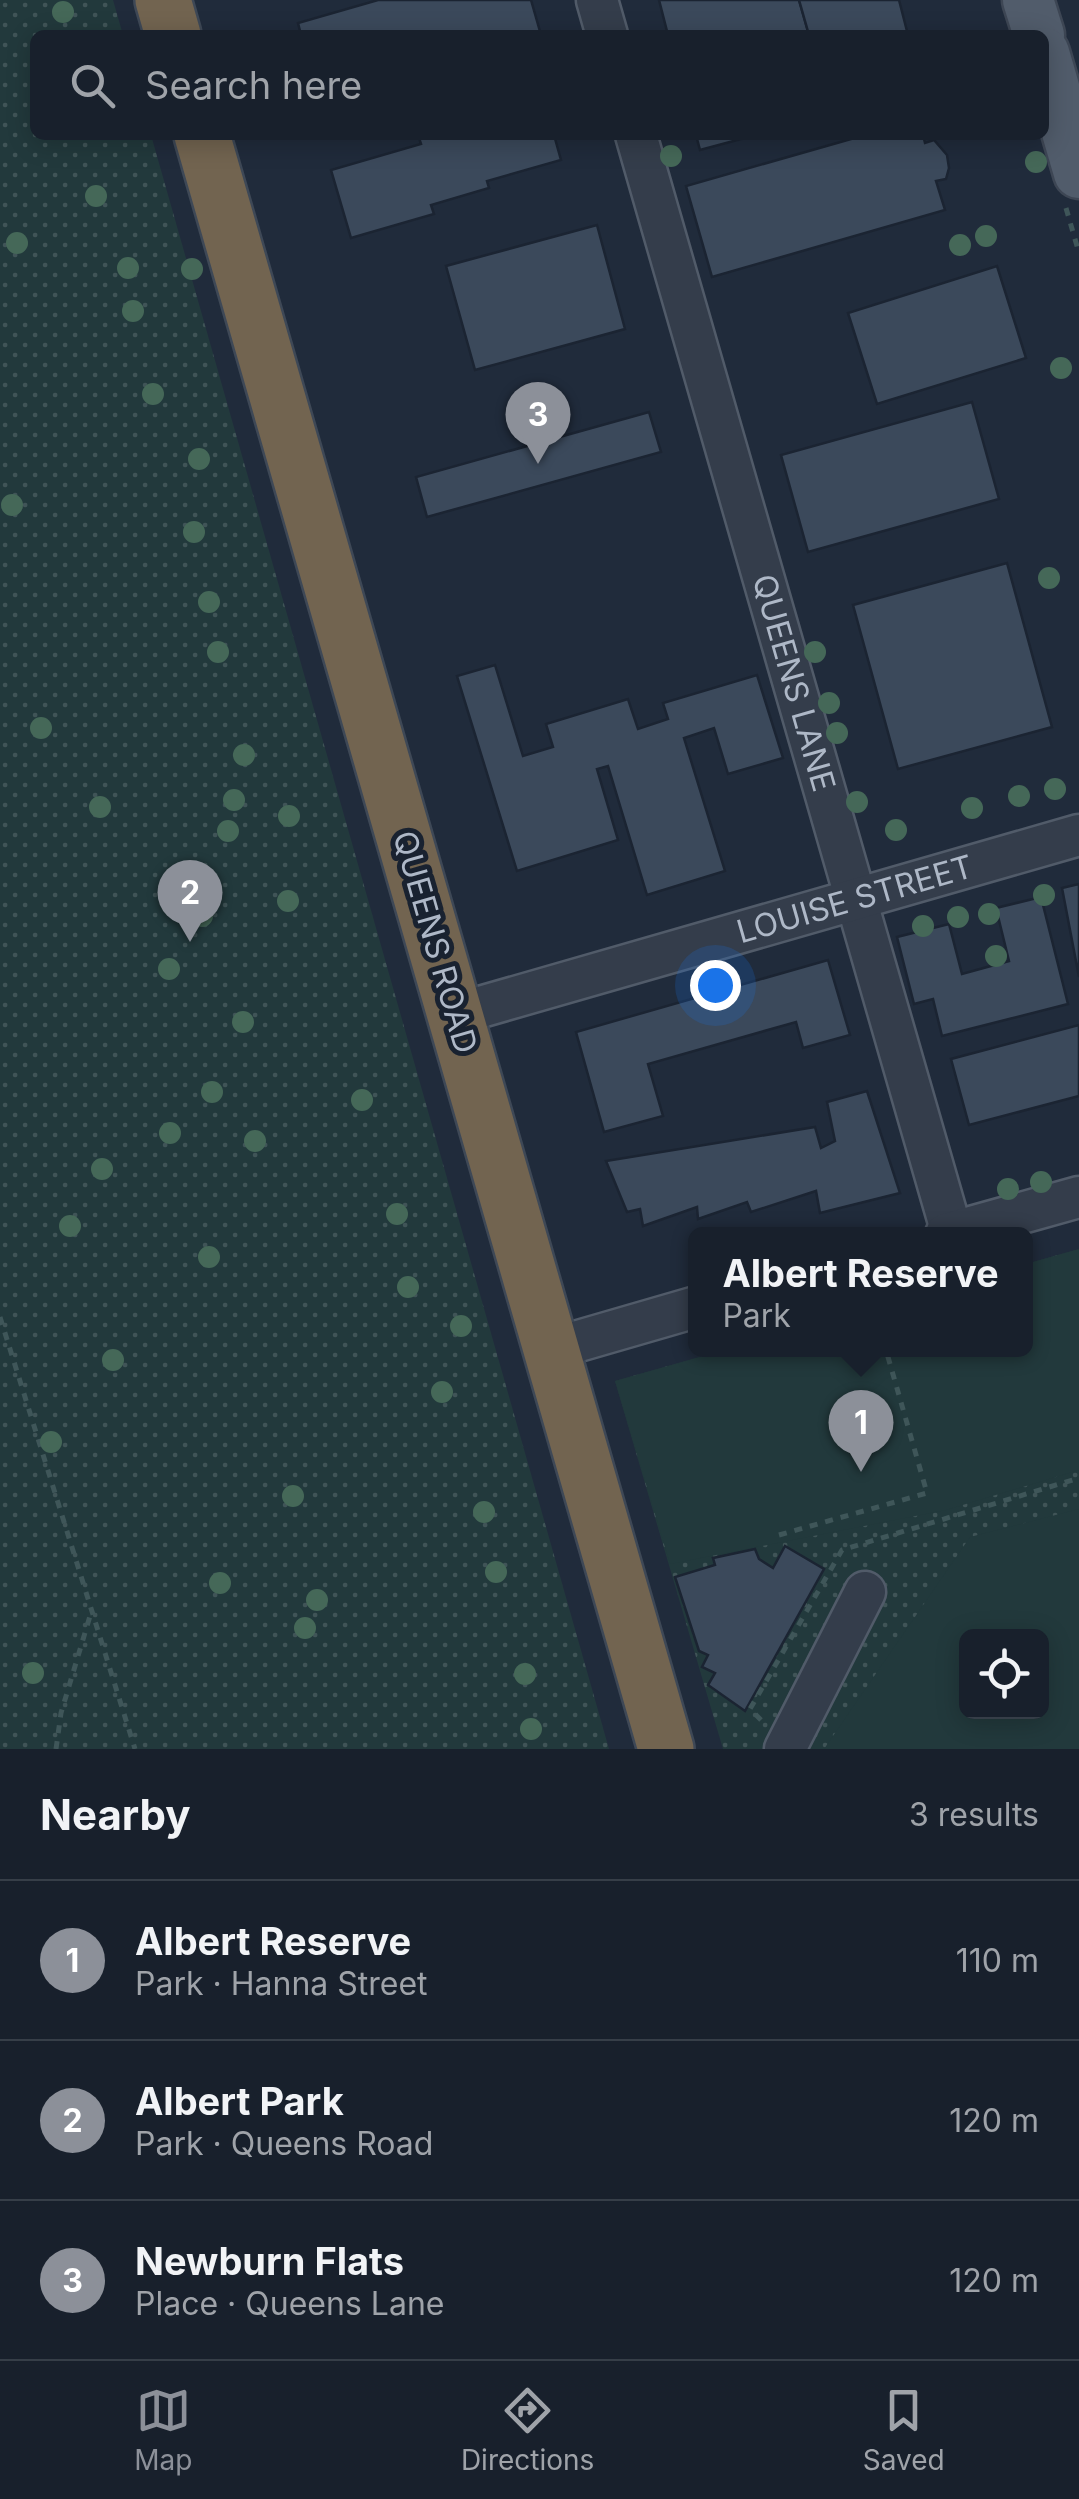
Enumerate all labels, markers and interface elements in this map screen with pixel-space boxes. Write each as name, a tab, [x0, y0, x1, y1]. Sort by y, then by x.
search box	[30, 30, 1049, 140]
icon: search	[65, 58, 120, 113]
text: Search here	[145, 62, 362, 108]
pin: 3	[506, 382, 570, 464]
street label: QUEENS LANE	[744, 570, 844, 796]
street label: QUEENS ROAD	[385, 826, 486, 1058]
street label: LOUISE STREET	[732, 847, 977, 951]
pin: 2	[158, 860, 222, 942]
your location	[690, 960, 741, 1011]
popup	[688, 1227, 1033, 1357]
text: Albert Reserve	[722, 1250, 999, 1296]
text: Park	[722, 1296, 791, 1335]
pin: 1	[828, 1390, 894, 1472]
map controls	[959, 1629, 1049, 1719]
button: locate	[959, 1629, 1049, 1719]
text: Nearby	[40, 1789, 191, 1840]
text: 3 results	[909, 1795, 1039, 1834]
text: Albert Reserve	[135, 1918, 411, 1964]
text: 1	[66, 1941, 79, 1980]
text: 110 m	[956, 1941, 1039, 1980]
text: Park · Hanna Street	[135, 1964, 428, 2003]
text: Albert Park	[135, 2078, 344, 2124]
text: 2	[62, 2101, 83, 2140]
text: 120 m	[949, 2101, 1039, 2140]
text: Park · Queens Road	[135, 2124, 433, 2163]
text: Newburn Flats	[135, 2238, 404, 2284]
text: 3	[62, 2261, 83, 2300]
text: 120 m	[949, 2261, 1039, 2300]
text: Place · Queens Lane	[135, 2284, 444, 2323]
tab: Map	[134, 2383, 192, 2477]
tab: Directions	[461, 2383, 594, 2477]
tab: Saved	[863, 2383, 945, 2477]

